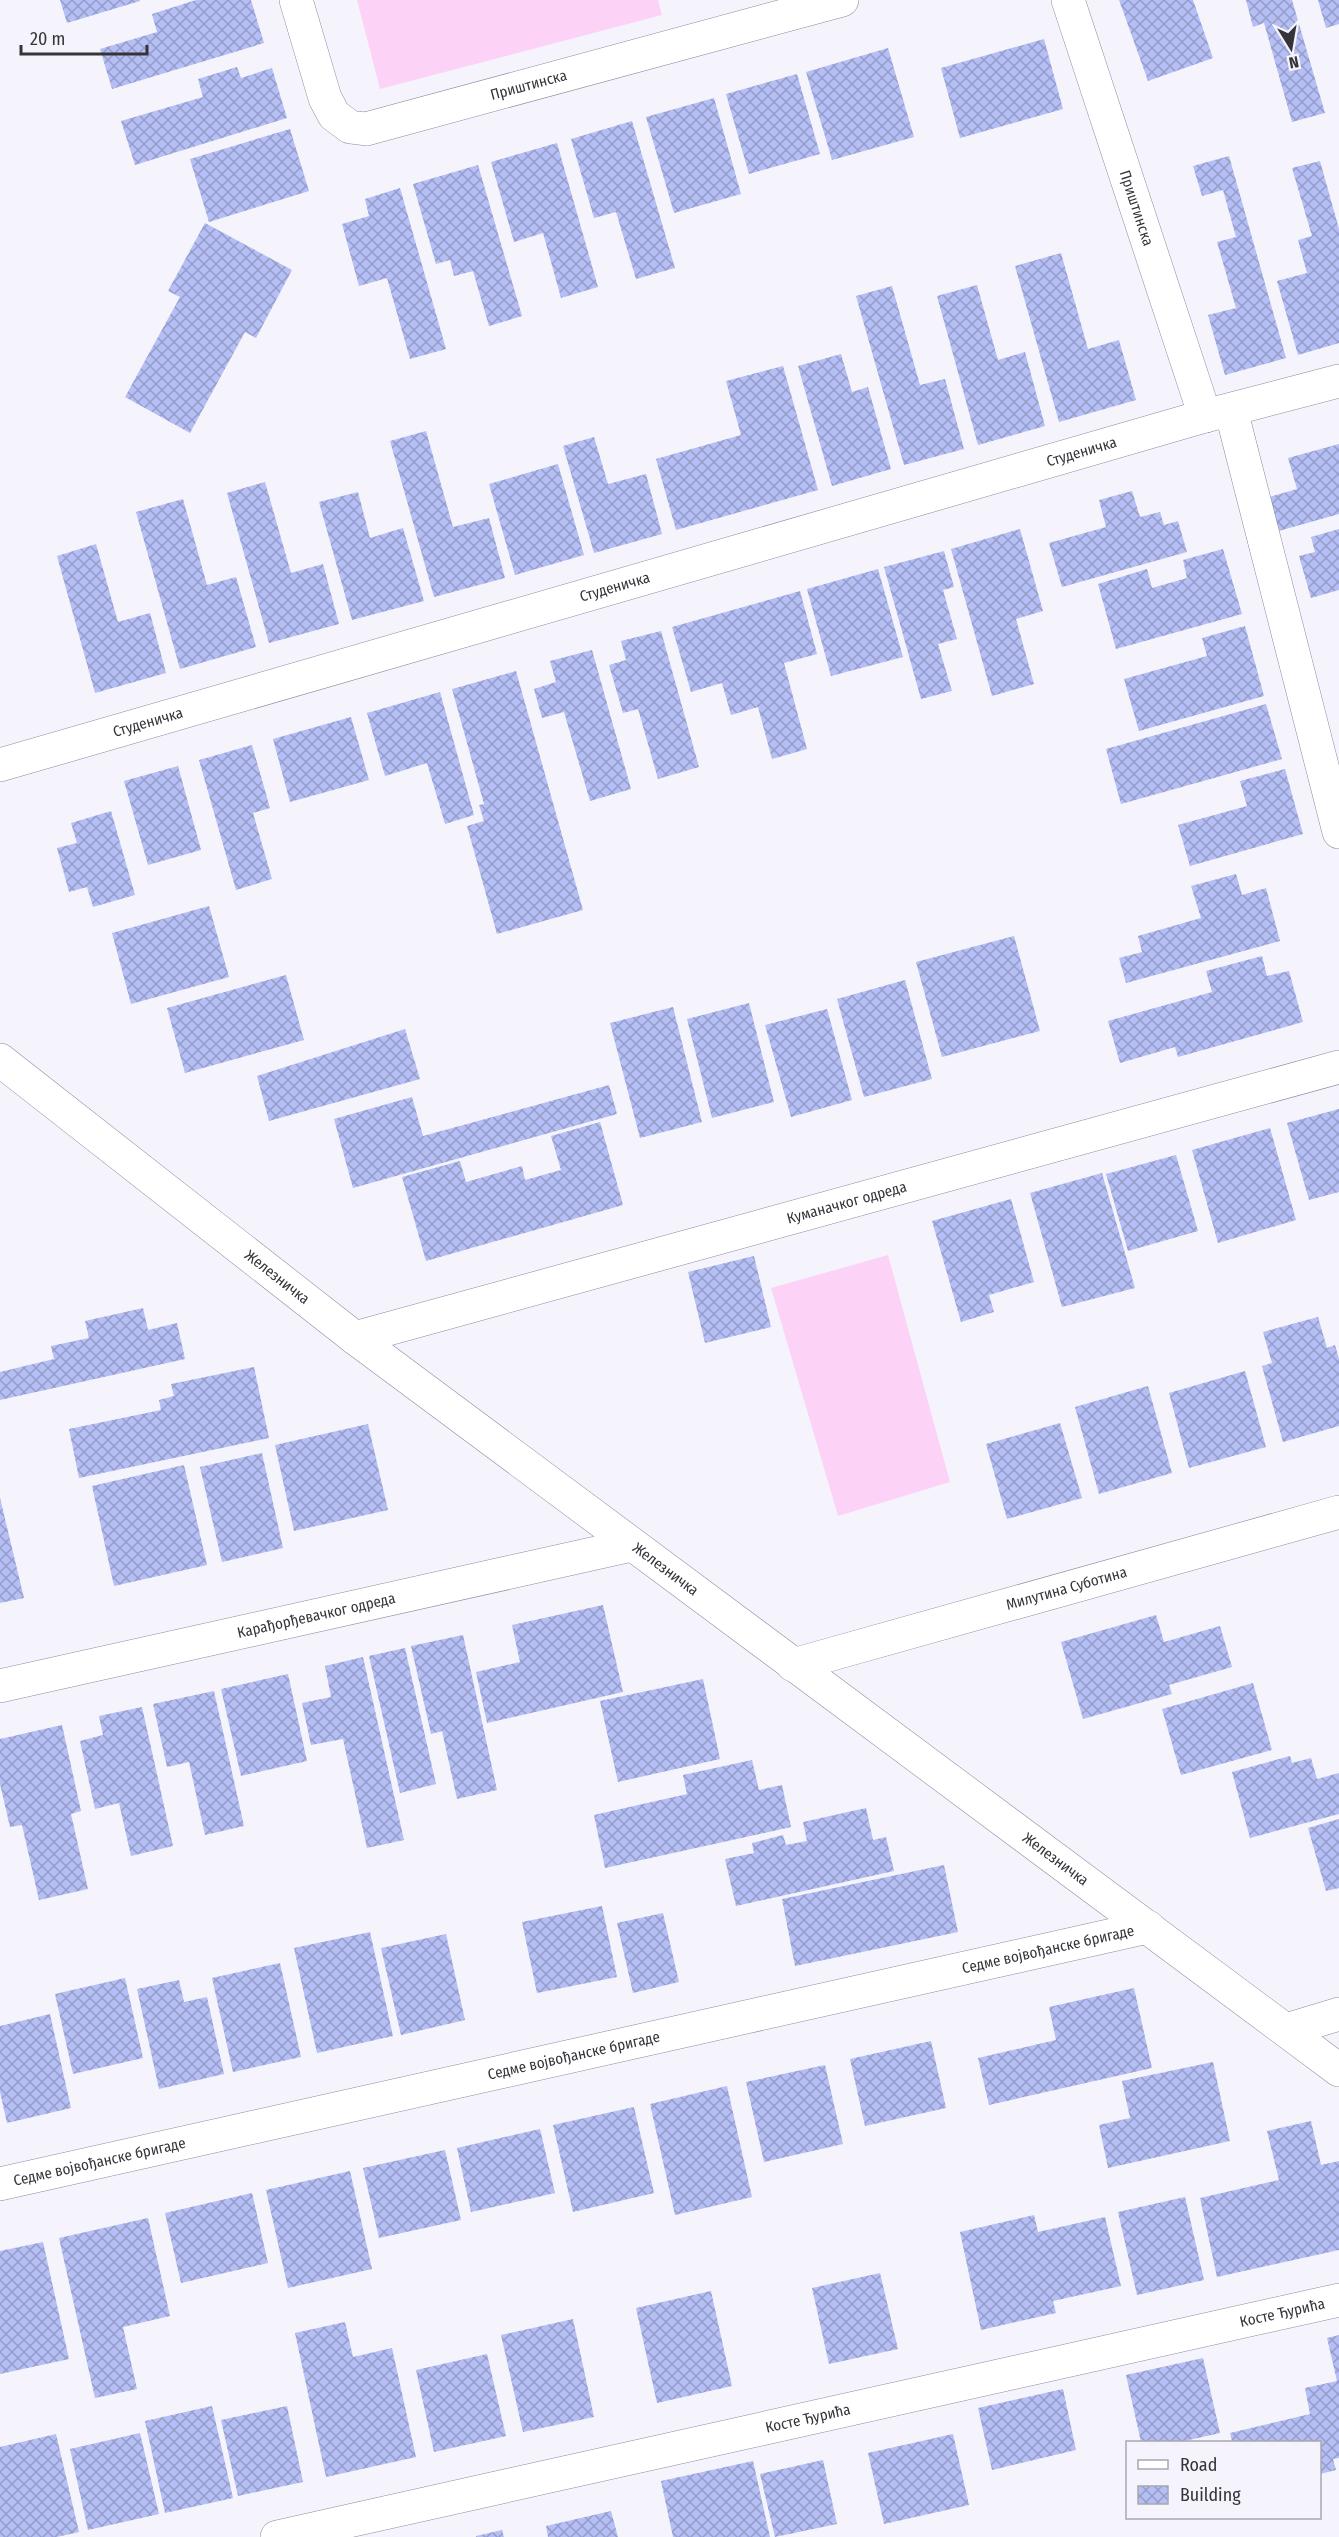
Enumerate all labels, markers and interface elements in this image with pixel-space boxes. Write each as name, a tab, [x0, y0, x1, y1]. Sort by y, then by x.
scale bar	[21, 18, 147, 56]
north arrow	[1261, 18, 1321, 78]
text: 20 m	[30, 28, 65, 50]
text: N	[1287, 52, 1300, 72]
street label: Приштинска	[488, 66, 569, 104]
street label: Приштинска	[1116, 168, 1157, 248]
street label: Студеничка	[1044, 433, 1119, 470]
street label: Студеничка	[578, 568, 652, 606]
street label: Студеничка	[111, 703, 185, 741]
street label: Куманачког одреда	[785, 1178, 909, 1228]
street label: Железничка	[241, 1246, 313, 1308]
street label: Железничка	[629, 1539, 702, 1599]
street label: Милутина Суботина	[1004, 1563, 1129, 1614]
street label: Карађорђевачког одреда	[235, 1589, 397, 1642]
street label: Железничка	[1019, 1829, 1092, 1889]
street label: Седме војвођанске бригаде	[960, 1921, 1136, 1977]
street label: Седме војвођанске бригаде	[486, 2028, 662, 2084]
street label: Седме војвођанске бригаде	[12, 2134, 187, 2190]
street label: Косте Ђурића	[1238, 2294, 1327, 2331]
street label: Косте Ђурића	[764, 2400, 852, 2437]
legend	[1126, 2441, 1321, 2519]
text: Road	[1180, 2454, 1217, 2476]
text: Building	[1180, 2484, 1241, 2506]

